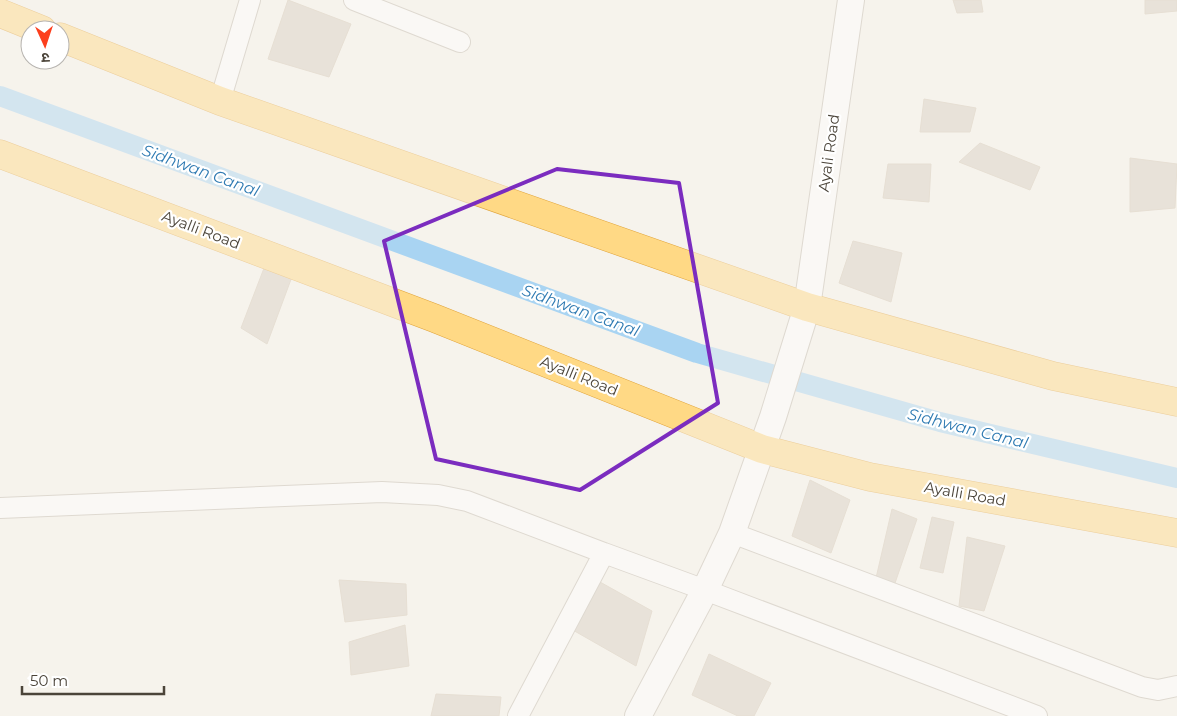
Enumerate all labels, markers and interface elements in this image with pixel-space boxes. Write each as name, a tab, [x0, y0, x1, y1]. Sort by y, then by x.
north arrow	[20, 20, 70, 70]
text: उ	[40, 49, 50, 67]
street label: Ayali Road	[814, 113, 843, 193]
water label: Sidhwan Canal	[140, 140, 263, 201]
street label: Ayalli Road	[159, 206, 243, 253]
water label: Sidhwan Canal	[520, 280, 643, 341]
street label: Ayalli Road	[537, 351, 621, 400]
water label: Sidhwan Canal	[906, 404, 1031, 453]
street label: Ayalli Road	[923, 477, 1007, 510]
scale bar	[22, 664, 165, 696]
text: 50 m	[30, 671, 68, 690]

